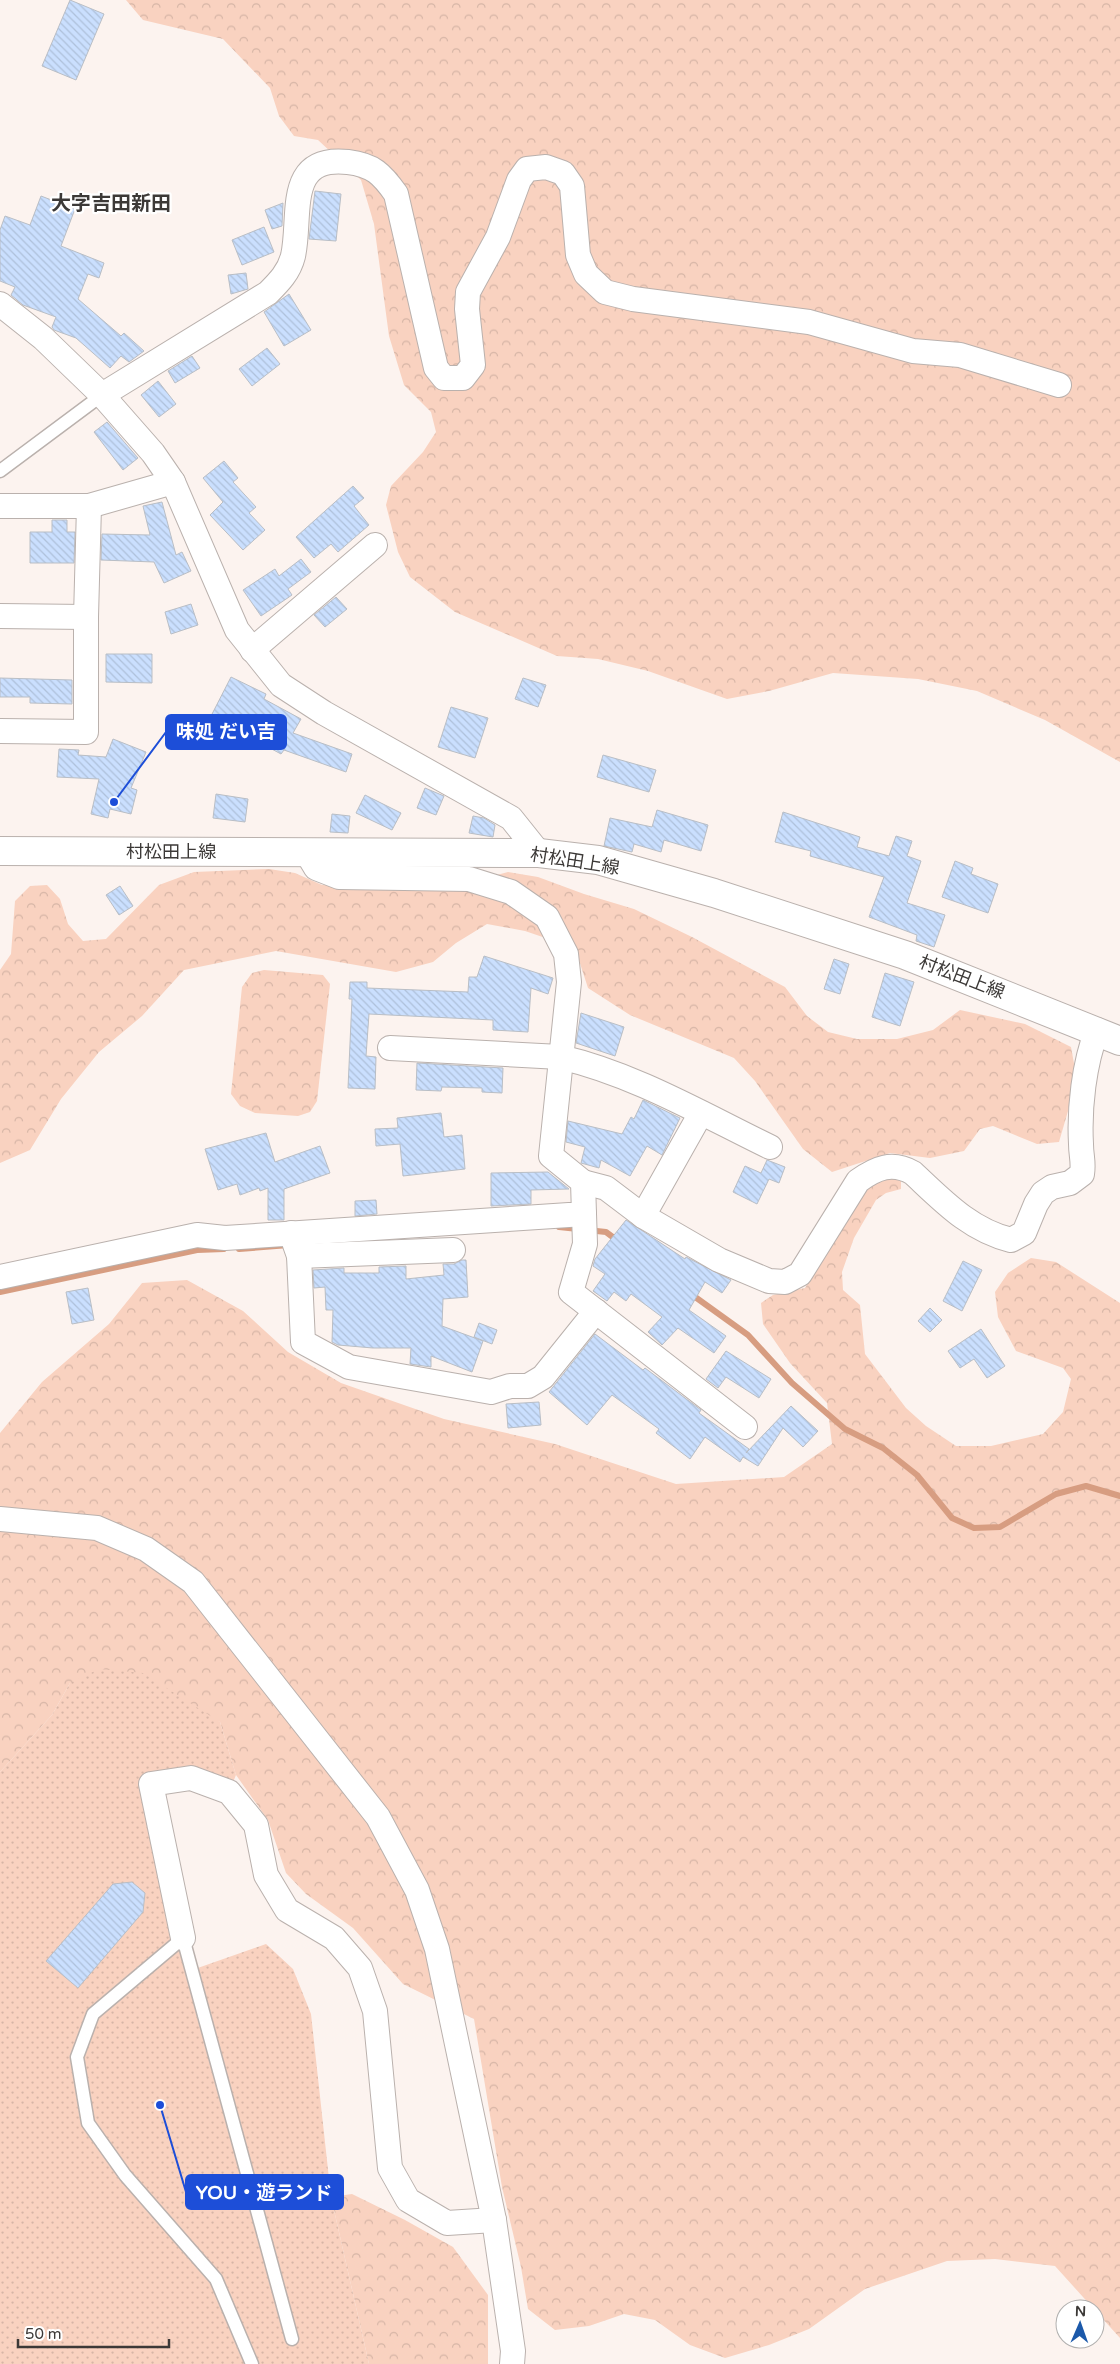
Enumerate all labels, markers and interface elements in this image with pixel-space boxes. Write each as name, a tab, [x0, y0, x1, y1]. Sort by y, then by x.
district label: 大字吉田新田	[51, 192, 171, 216]
callout: 味処 だい吉	[166, 715, 286, 749]
text: 味処 だい吉	[176, 721, 276, 743]
street label: 村松田上線	[126, 841, 216, 863]
street label: 村松田上線	[529, 843, 621, 879]
street label: 村松田上線	[916, 951, 1008, 1003]
callout: YOU・遊ランド	[186, 2175, 343, 2209]
text: YOU・遊ランド	[196, 2182, 332, 2204]
north arrow	[1055, 2299, 1105, 2349]
text: N	[1075, 2303, 1086, 2320]
scale bar	[18, 2316, 169, 2348]
text: 50 m	[25, 2325, 62, 2343]

